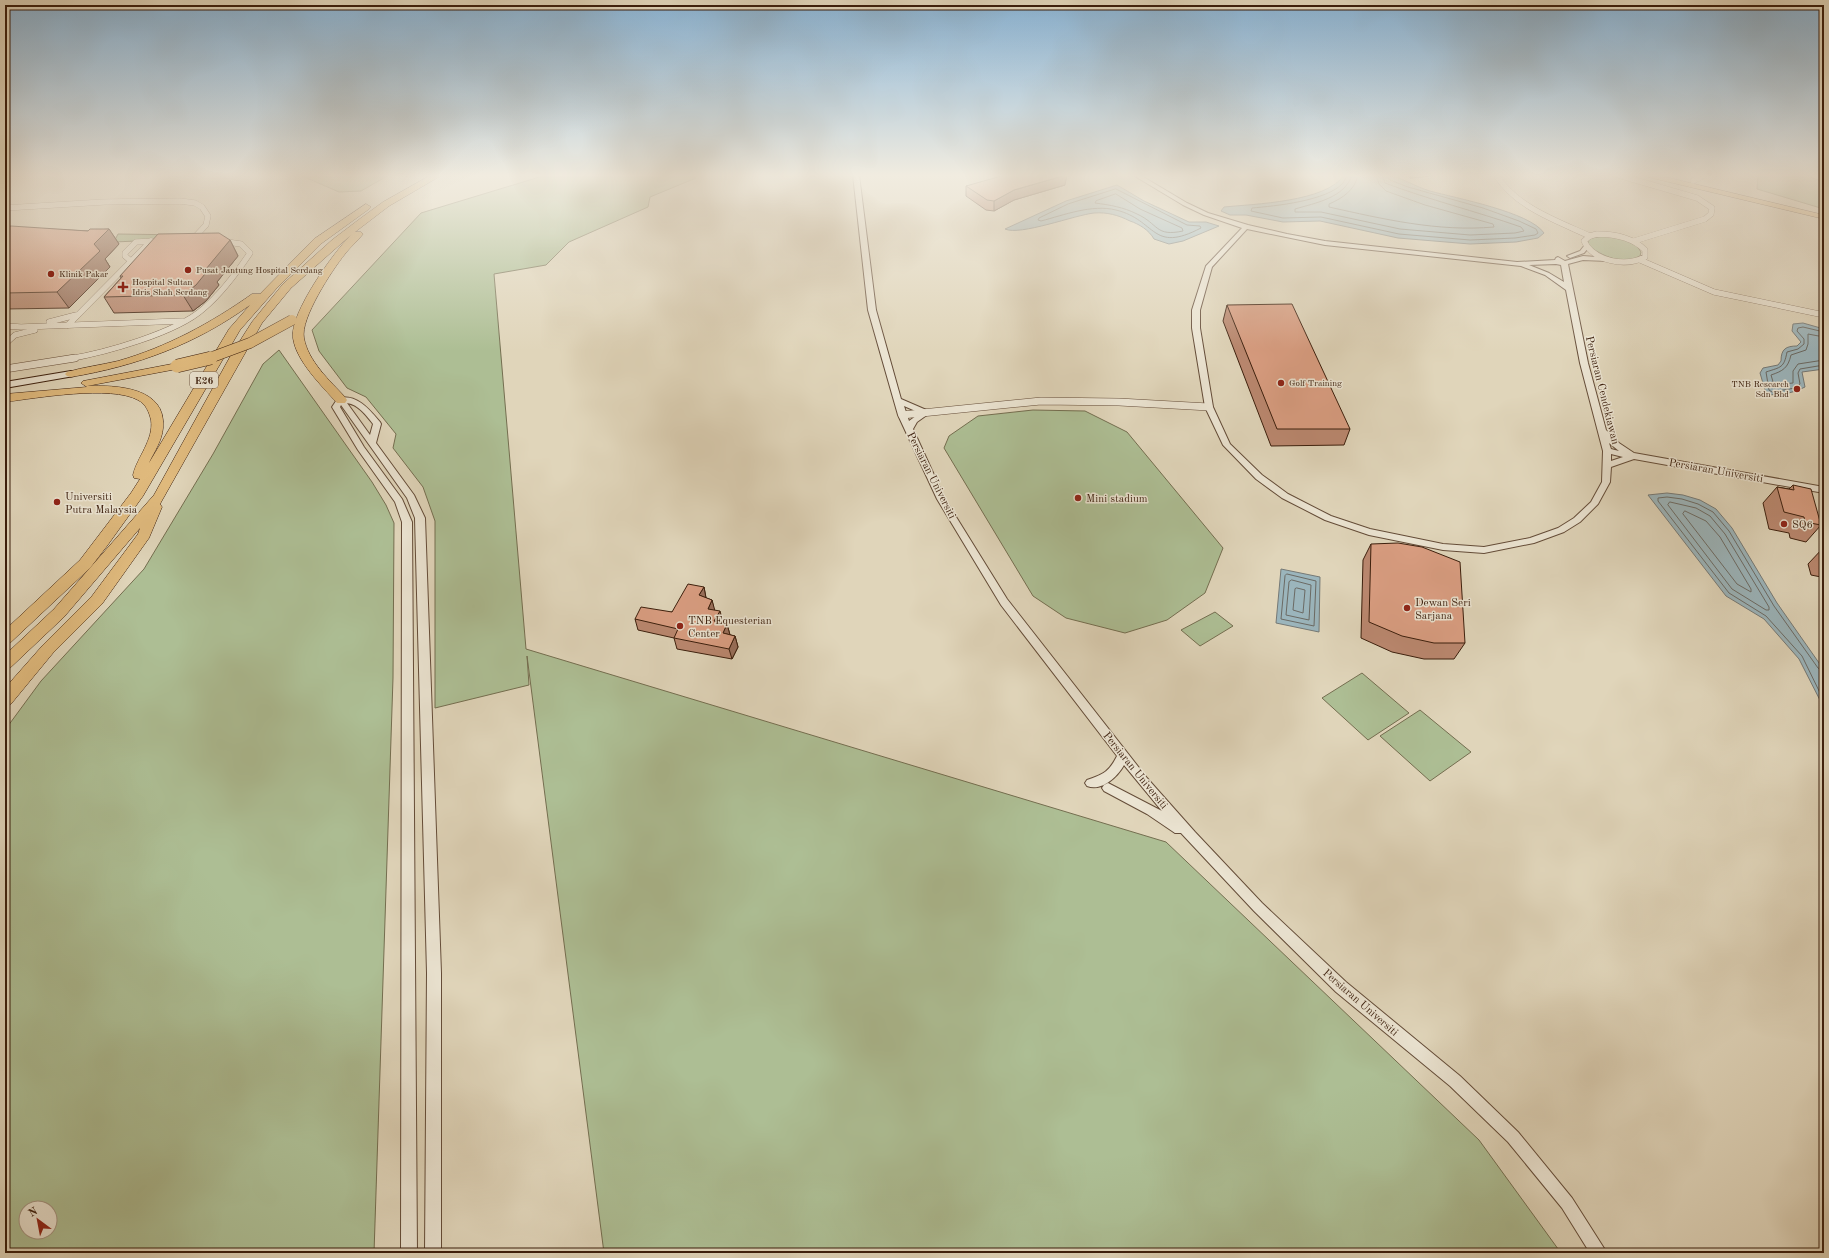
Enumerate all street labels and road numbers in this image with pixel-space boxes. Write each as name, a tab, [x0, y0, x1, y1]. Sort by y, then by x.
street label: Persiaran Cendekiawan	[1583, 335, 1620, 446]
road number: E26	[190, 372, 218, 388]
street label: Persiaran Universiti	[904, 431, 957, 521]
street label: Persiaran Universiti	[1668, 458, 1764, 485]
street label: Persiaran Universiti	[1100, 730, 1169, 812]
street label: Persiaran Universiti	[1320, 968, 1400, 1039]

